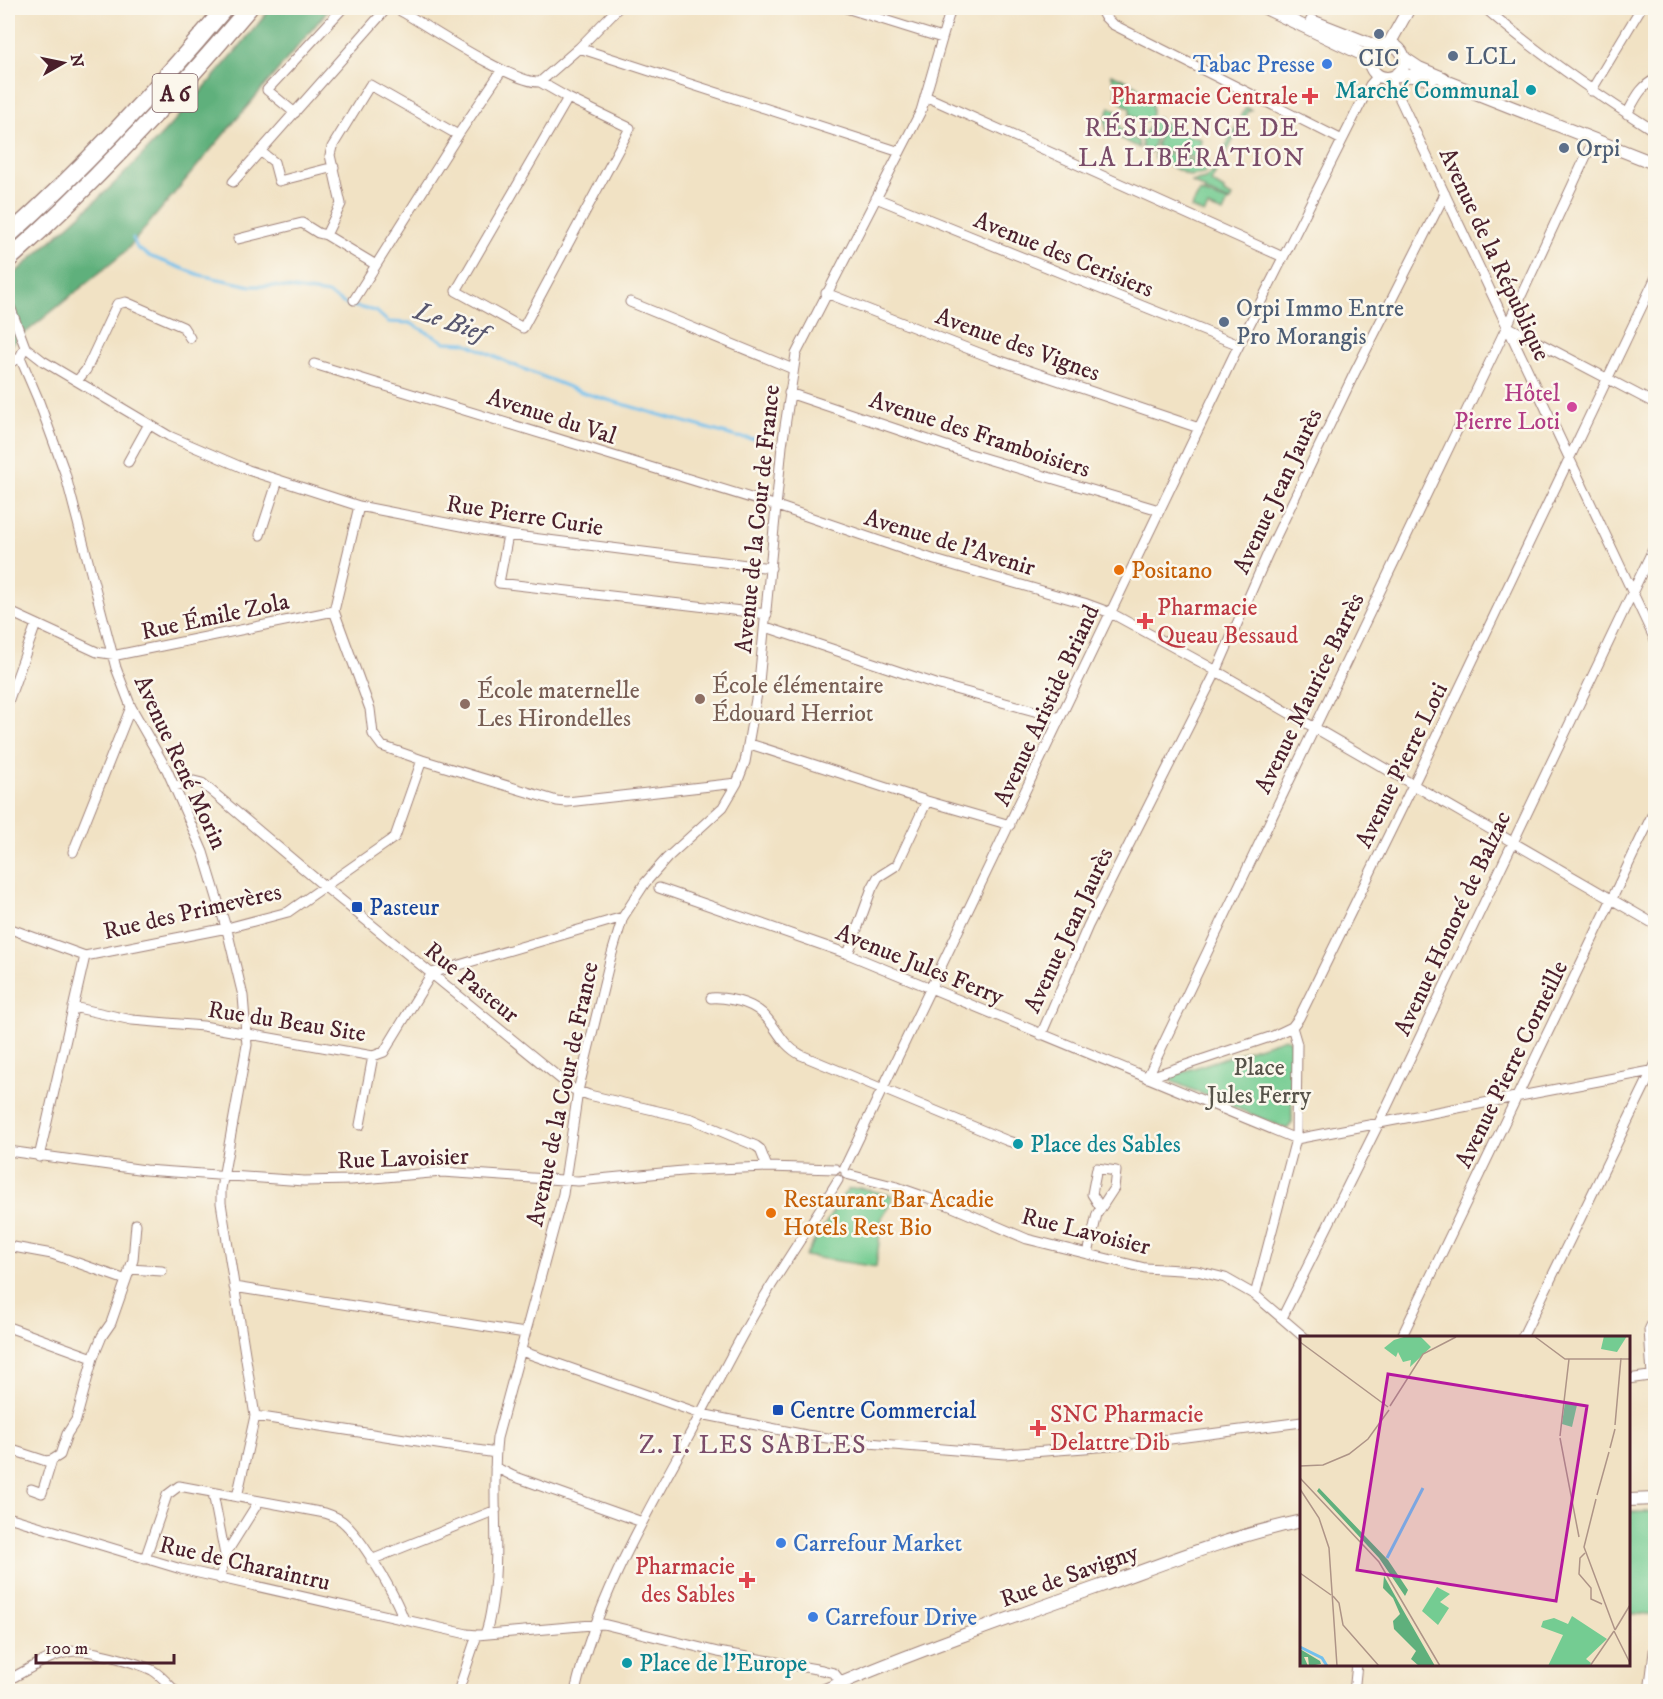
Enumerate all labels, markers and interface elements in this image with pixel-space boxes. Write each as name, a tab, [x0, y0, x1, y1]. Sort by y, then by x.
marker: CIC	[1372, 27, 1386, 41]
north arrow	[33, 33, 93, 93]
place label: LCL	[1465, 42, 1516, 72]
place label: CIC	[1358, 44, 1400, 74]
marker: LCL	[1446, 49, 1460, 63]
place label: Tabac Presse	[1193, 50, 1315, 80]
text: N	[66, 53, 88, 69]
marker: Tabac Presse	[1320, 57, 1334, 71]
road number: A 6	[152, 74, 198, 112]
place label: Marché Communal	[1335, 76, 1520, 106]
place label: Pharmacie Centrale	[1110, 82, 1298, 112]
marker: Marché Communal	[1524, 83, 1538, 97]
marker: Pharmacie Centrale	[1303, 89, 1317, 103]
district label: RÉSIDENCE DE LA LIBÉRATION	[1078, 112, 1306, 175]
place label: Orpi	[1576, 134, 1620, 164]
marker: Orpi	[1557, 141, 1571, 155]
street label: Avenue de la République	[1432, 143, 1557, 366]
street label: Avenue des Cerisiers	[969, 205, 1158, 305]
water label: Le Bief	[408, 294, 497, 352]
place label: Orpi Immo Entre Pro Morangis	[1236, 294, 1404, 352]
street label: Avenue des Vignes	[931, 301, 1104, 389]
marker: Orpi Immo Entre Pro Morangis	[1217, 315, 1231, 329]
place label: Hôtel Pierre Loti	[1454, 379, 1561, 437]
street label: Avenue du Val	[483, 382, 621, 452]
street label: Avenue de la Cour de France	[729, 383, 787, 655]
street label: Avenue des Framboisiers	[866, 385, 1094, 485]
marker: Hôtel Pierre Loti	[1565, 400, 1579, 414]
street label: Avenue Jean Jaurès	[1226, 404, 1329, 579]
street label: Rue Pierre Curie	[444, 489, 605, 543]
street label: Avenue de l'Avenir	[861, 503, 1039, 583]
place label: Positano	[1131, 556, 1212, 586]
marker: Positano	[1112, 563, 1126, 577]
street label: Rue Émile Zola	[138, 586, 293, 647]
street label: Avenue Maurice Barrès	[1248, 588, 1372, 799]
place label: Pharmacie Queau Bessaud	[1157, 593, 1298, 651]
street label: Avenue Aristide Briand	[987, 600, 1107, 811]
marker: Pharmacie Queau Bessaud	[1138, 614, 1152, 628]
street label: Avenue René Morin	[127, 671, 234, 855]
place label: École élémentaire Édouard Herriot	[712, 671, 883, 729]
place label: École maternelle Les Hirondelles	[477, 676, 640, 734]
street label: Avenue Pierre Loti	[1349, 678, 1455, 853]
marker: École élémentaire Édouard Herriot	[693, 692, 707, 706]
marker: École maternelle Les Hirondelles	[458, 697, 472, 711]
street label: Avenue Honoré de Balzac	[1388, 806, 1518, 1041]
street label: Avenue Jean Jaurès	[1017, 843, 1120, 1018]
street label: Rue des Primevères	[100, 877, 284, 947]
place label: Pasteur	[369, 893, 439, 923]
marker: Pasteur	[350, 900, 364, 914]
street label: Avenue Jules Ferry	[831, 918, 1009, 1013]
street label: Rue Pasteur	[418, 936, 525, 1030]
street label: Avenue Pierre Corneille	[1449, 956, 1575, 1173]
street label: Avenue de la Cour de France	[520, 959, 606, 1229]
street label: Rue du Beau Site	[206, 995, 368, 1049]
park label: Place Jules Ferry	[1205, 1053, 1312, 1111]
place label: Place des Sables	[1030, 1130, 1181, 1160]
marker: Place des Sables	[1011, 1137, 1025, 1151]
street label: Rue Lavoisier	[337, 1142, 469, 1176]
place label: Restaurant Bar Acadie Hotels Rest Bio	[783, 1185, 994, 1243]
street label: Rue Lavoisier	[1018, 1202, 1153, 1262]
marker: Restaurant Bar Acadie Hotels Rest Bio	[764, 1206, 778, 1220]
inset map	[1300, 1336, 1630, 1666]
place label: Centre Commercial	[790, 1396, 977, 1426]
place label: SNC Pharmacie Delattre Dib	[1050, 1400, 1204, 1458]
marker: Centre Commercial	[771, 1403, 785, 1417]
marker: SNC Pharmacie Delattre Dib	[1031, 1421, 1045, 1435]
district label: Z. I. LES SABLES	[639, 1429, 867, 1462]
place label: Carrefour Market	[793, 1529, 962, 1559]
street label: Rue de Charaintru	[156, 1530, 333, 1598]
marker: Carrefour Market	[774, 1536, 788, 1550]
street label: Rue de Savigny	[996, 1537, 1143, 1615]
place label: Pharmacie des Sables	[635, 1552, 735, 1610]
marker: Pharmacie des Sables	[740, 1573, 754, 1587]
place label: Carrefour Drive	[825, 1603, 977, 1633]
marker: Carrefour Drive	[806, 1610, 820, 1624]
scale bar	[36, 1627, 174, 1665]
text: 100 m	[45, 1638, 88, 1660]
place label: Place de l'Europe	[639, 1649, 807, 1679]
marker: Place de l'Europe	[620, 1656, 634, 1670]

